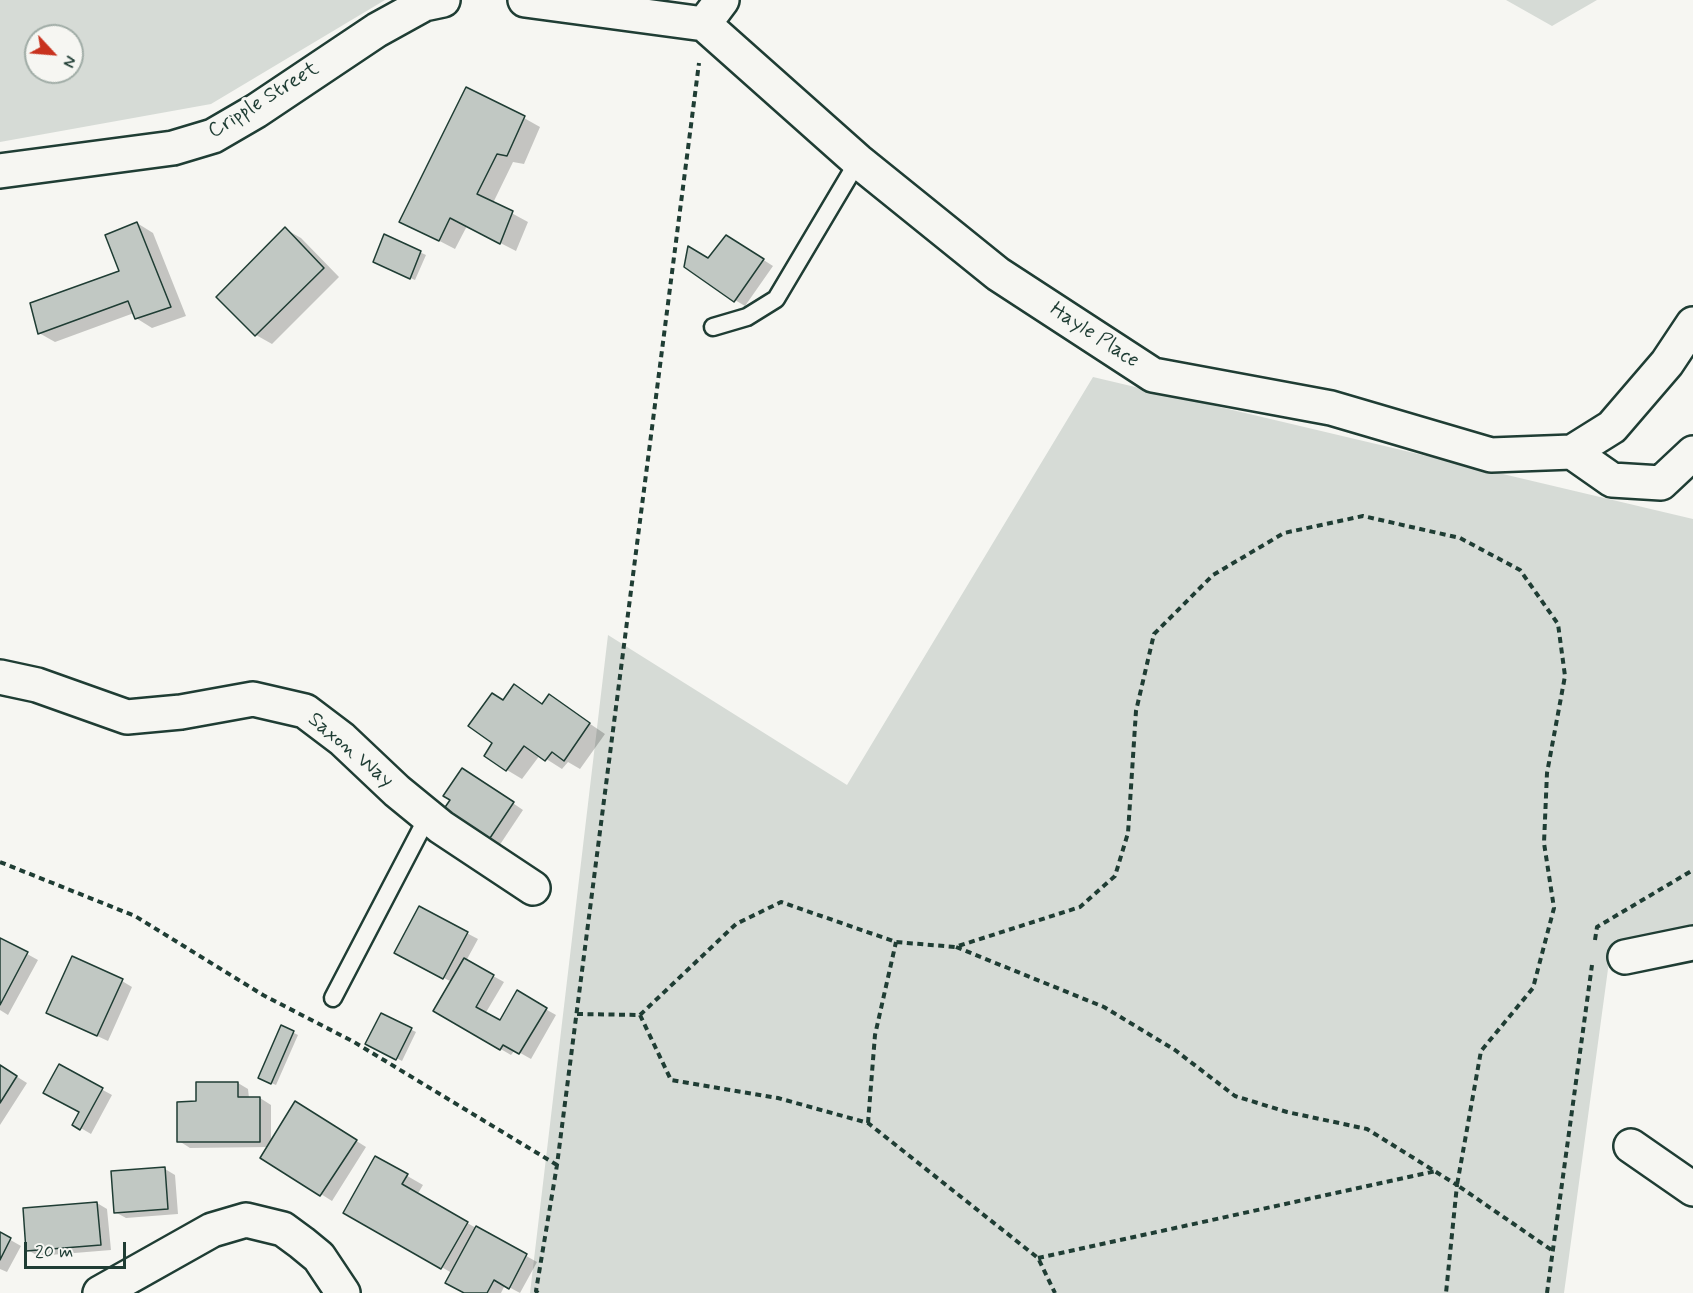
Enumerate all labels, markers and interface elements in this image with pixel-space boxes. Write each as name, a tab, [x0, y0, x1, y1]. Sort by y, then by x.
north arrow	[24, 24, 84, 84]
text: N	[57, 52, 81, 71]
street label: Cripple Street	[204, 57, 324, 145]
street label: Hayle Place	[1045, 298, 1143, 374]
street label: Saxon Way	[302, 708, 398, 794]
scale bar	[27, 1230, 129, 1268]
text: 20 m	[35, 1240, 73, 1264]

